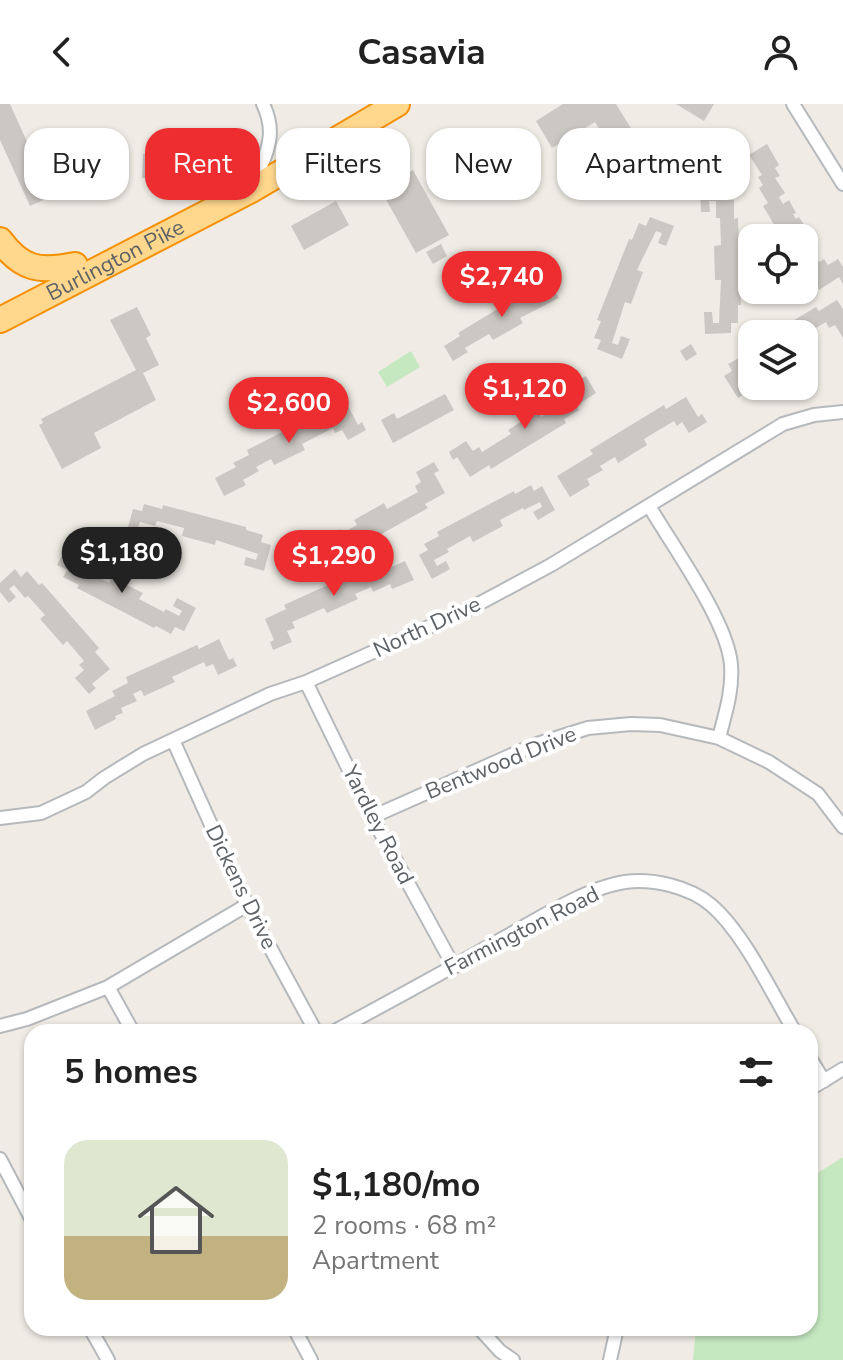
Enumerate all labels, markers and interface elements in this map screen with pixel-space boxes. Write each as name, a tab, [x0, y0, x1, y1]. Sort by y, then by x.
text: Casavia	[357, 28, 486, 77]
icon: back	[40, 30, 84, 74]
icon: person	[759, 30, 803, 74]
chip: Buy	[24, 128, 129, 200]
chip: Rent	[145, 128, 260, 200]
chip: Filters	[276, 128, 410, 200]
chip: New	[426, 128, 541, 200]
chip: Apartment	[557, 128, 750, 200]
street label: Burlington Pike	[41, 212, 190, 308]
map controls	[738, 224, 818, 400]
button: locate	[738, 224, 818, 304]
pin: $2,740	[437, 251, 567, 319]
text: $2,740	[460, 259, 544, 294]
button: layers	[738, 320, 818, 400]
pin: $1,120	[460, 363, 590, 431]
text: $1,120	[483, 371, 567, 406]
pin: $2,600	[224, 377, 354, 445]
text: $2,600	[247, 385, 331, 420]
pin: $1,180	[57, 527, 187, 595]
pin: $1,290	[269, 530, 399, 598]
text: $1,180	[80, 535, 164, 570]
text: $1,290	[292, 538, 376, 573]
street label: North Drive	[369, 589, 485, 665]
street label: Bentwood Drive	[421, 719, 581, 807]
street label: Yardley Road	[335, 759, 421, 890]
street label: Dickens Drive	[198, 820, 284, 954]
street label: Farmington Road	[440, 879, 604, 983]
text: 5 homes	[64, 1049, 198, 1095]
icon: filters	[734, 1050, 778, 1094]
text: $1,180/mo	[312, 1162, 480, 1208]
icon: home	[128, 1172, 224, 1268]
text: 2 rooms · 68 m²	[312, 1208, 496, 1243]
text: Apartment	[312, 1243, 439, 1278]

